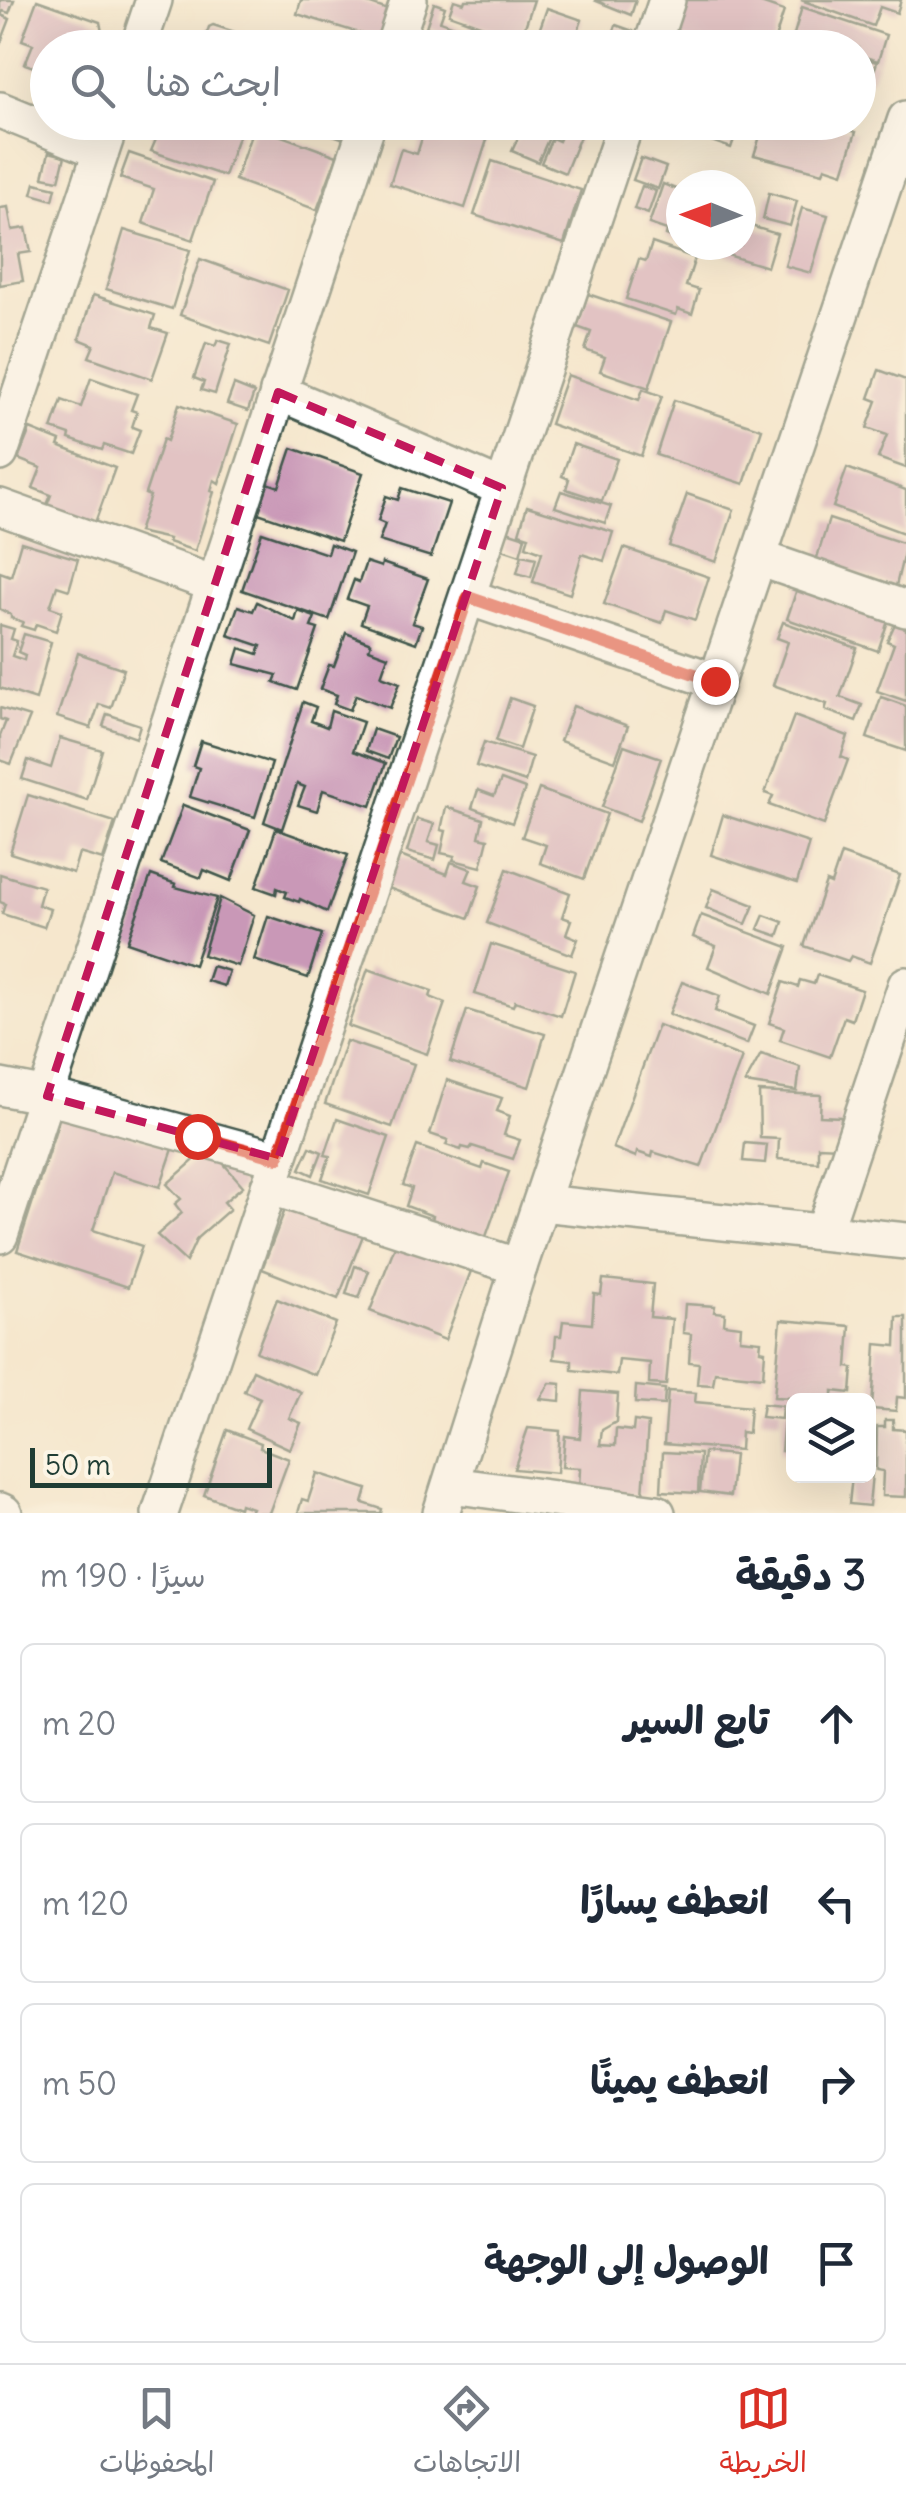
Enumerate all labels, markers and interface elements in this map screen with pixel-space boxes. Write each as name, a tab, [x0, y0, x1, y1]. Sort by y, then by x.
search box	[30, 30, 876, 140]
icon: search	[65, 58, 120, 113]
text: ابحث هنا	[145, 59, 281, 106]
north arrow	[666, 170, 756, 260]
route end	[693, 659, 739, 705]
route start	[175, 1114, 221, 1160]
map controls	[786, 1393, 876, 1483]
button: layers	[786, 1393, 876, 1483]
scale bar	[30, 1443, 272, 1488]
text: 50 m	[45, 1447, 111, 1483]
text: 3 دقيقة	[735, 1549, 866, 1601]
text: سيرًا · 190 m	[40, 1555, 206, 1596]
icon: ahead	[809, 1696, 864, 1751]
text: تابع السير	[625, 1697, 769, 1744]
text: 20 m	[42, 1703, 116, 1744]
icon: left	[809, 1876, 864, 1931]
text: انعطف يسارًا	[580, 1877, 769, 1924]
text: 120 m	[42, 1883, 129, 1924]
icon: right	[809, 2056, 864, 2111]
text: انعطف يمينًا	[590, 2057, 769, 2104]
text: 50 m	[42, 2063, 117, 2104]
icon: arrive	[809, 2236, 864, 2291]
text: الوصول إلى الوجهة	[484, 2237, 769, 2284]
tab: المحفوظات	[99, 2381, 215, 2487]
tab: الاتجاهات	[413, 2381, 521, 2487]
tab: الخريطة	[719, 2381, 807, 2487]

